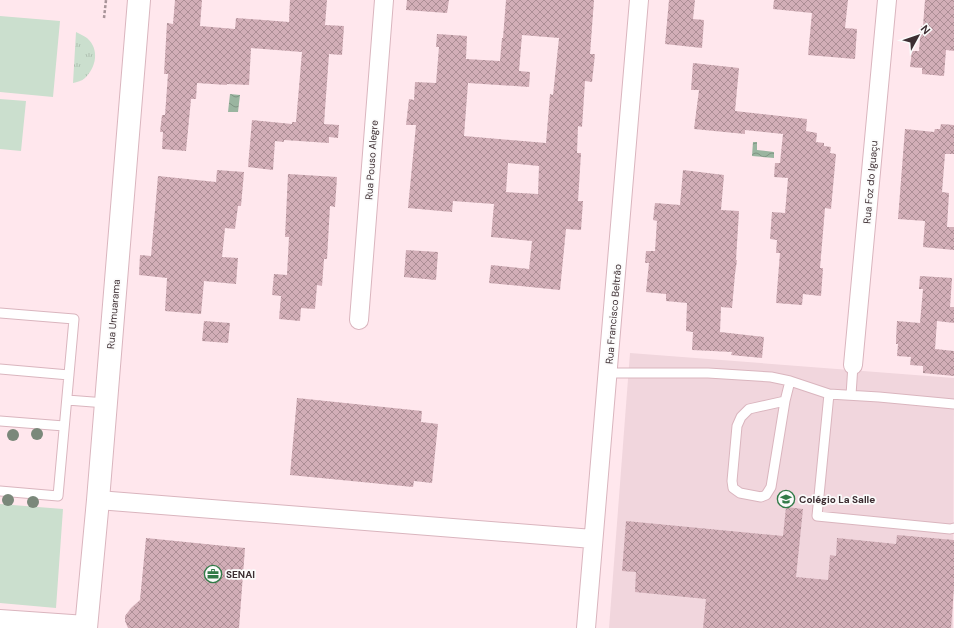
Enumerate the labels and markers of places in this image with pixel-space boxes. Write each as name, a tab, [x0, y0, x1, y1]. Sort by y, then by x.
school or university icon: Colégio La Salle	[776, 489, 796, 509]
place label: Colégio La Salle	[799, 493, 875, 506]
office icon: SENAI	[203, 564, 223, 584]
place label: SENAI	[226, 568, 255, 581]

